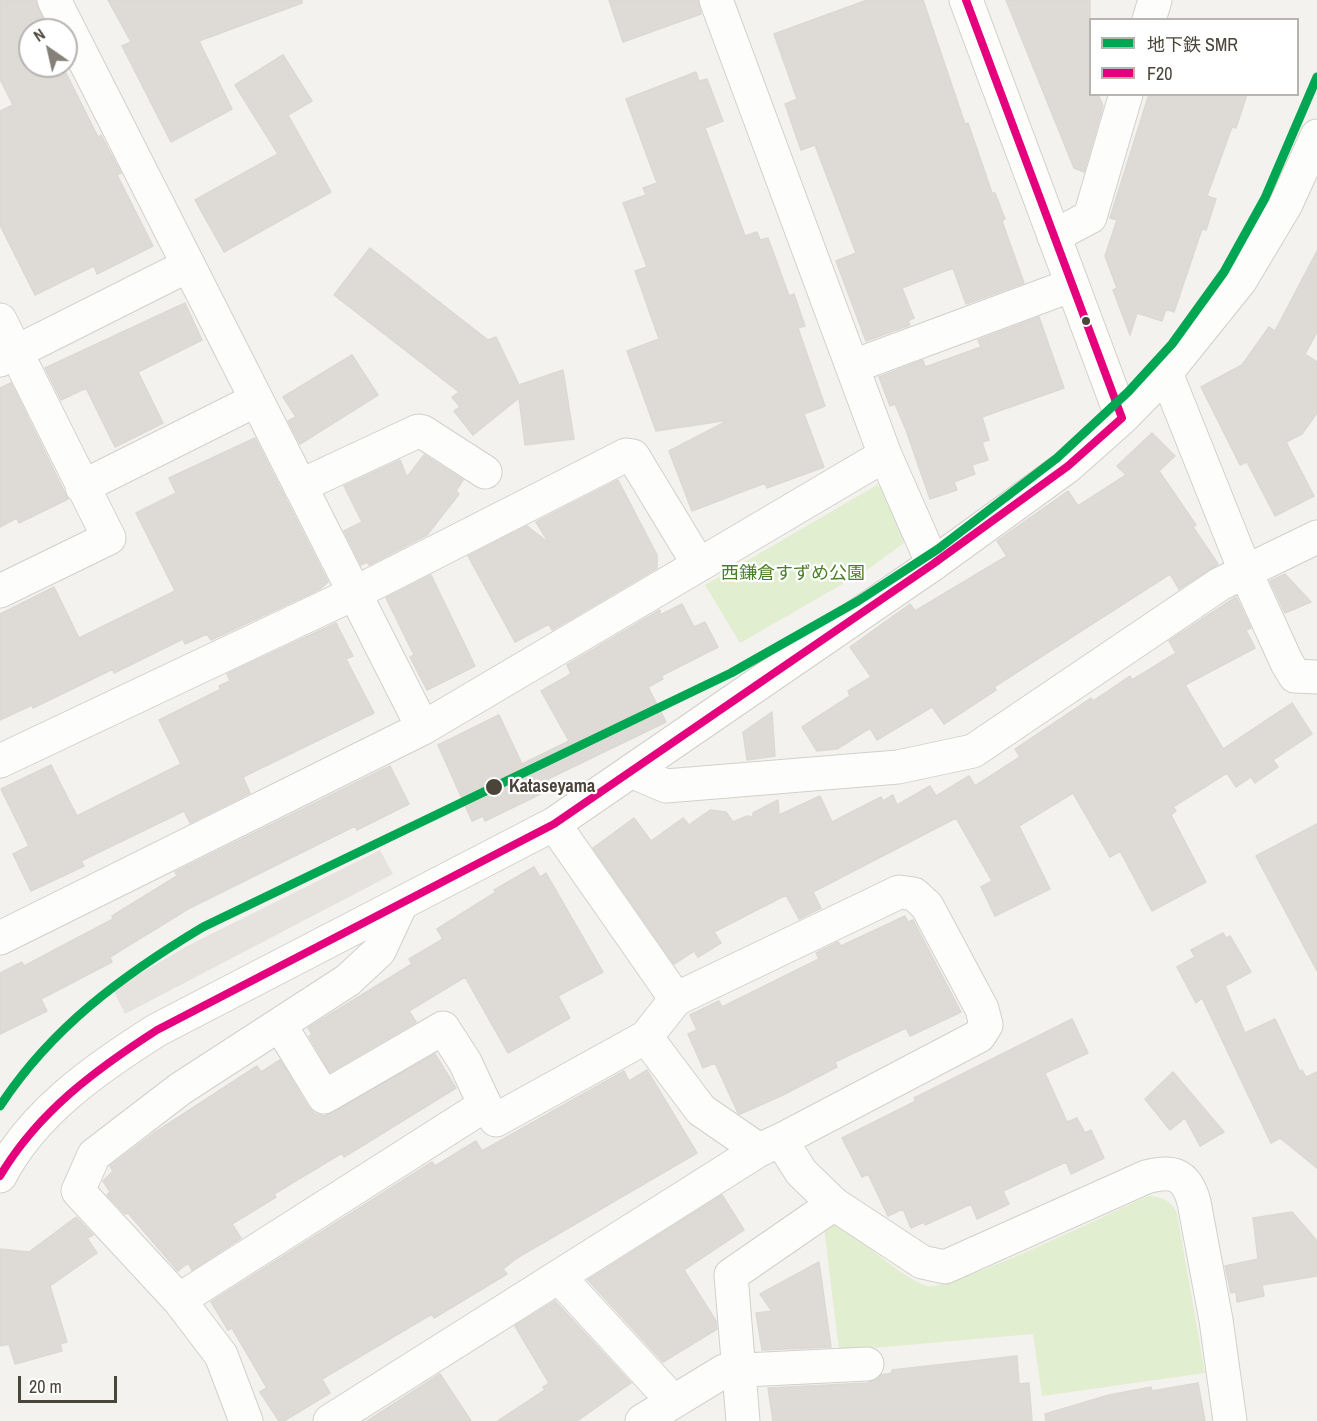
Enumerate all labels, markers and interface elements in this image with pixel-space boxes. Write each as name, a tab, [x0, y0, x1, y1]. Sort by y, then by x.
north arrow	[18, 18, 78, 78]
legend	[1089, 18, 1299, 96]
text: N	[29, 23, 49, 47]
text: 地下鉄 SMR	[1147, 32, 1238, 57]
text: F20	[1147, 61, 1172, 86]
unlabelled marker	[1080, 315, 1092, 327]
park label: 西鎌倉すずめ公園	[721, 563, 865, 585]
place label: Kataseyama	[509, 776, 595, 798]
marker: Kataseyama	[484, 777, 504, 797]
scale bar	[21, 1364, 120, 1402]
text: 20 m	[29, 1374, 62, 1399]

